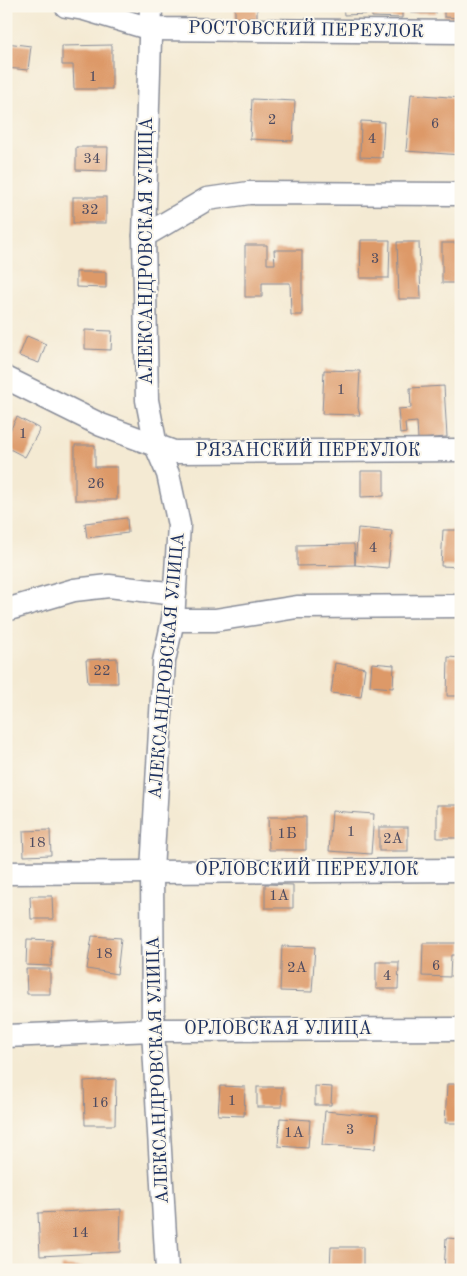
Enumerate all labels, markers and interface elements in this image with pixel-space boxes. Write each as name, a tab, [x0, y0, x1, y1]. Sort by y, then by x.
street label: РОСТОВСКИЙ ПЕРЕУЛОК	[188, 15, 424, 41]
house number: 1	[89, 70, 97, 85]
house number: 2	[268, 113, 276, 128]
street label: АЛЕКСАНДРОВСКАЯ УЛИЦА	[138, 117, 156, 385]
house number: 6	[431, 117, 439, 132]
house number: 4	[368, 132, 376, 147]
house number: 34	[83, 152, 101, 167]
house number: 32	[81, 203, 99, 218]
house number: 3	[371, 252, 379, 267]
house number: 1	[337, 383, 345, 398]
house number: 1	[19, 427, 27, 442]
street label: РЯЗАНСКИЙ ПЕРЕУЛОК	[195, 438, 421, 460]
house number: 26	[87, 477, 105, 492]
street label: АЛЕКСАНДРОВСКАЯ УЛИЦА	[146, 532, 188, 800]
house number: 4	[369, 541, 377, 556]
house number: 22	[93, 664, 111, 679]
house number: 1	[347, 825, 355, 840]
house number: 1Б	[277, 827, 297, 842]
house number: 2А	[383, 832, 404, 847]
house number: 18	[28, 836, 46, 851]
street label: ОРЛОВСКИЙ ПЕРЕУЛОК	[195, 857, 419, 879]
house number: 1А	[269, 889, 290, 904]
street label: АЛЕКСАНДРОВСКАЯ УЛИЦА	[144, 936, 172, 1204]
house number: 18	[95, 947, 113, 962]
house number: 6	[432, 959, 440, 974]
house number: 2А	[287, 961, 308, 976]
house number: 4	[383, 969, 391, 984]
street label: ОРЛОВСКАЯ УЛИЦА	[184, 1020, 372, 1038]
house number: 1	[228, 1094, 236, 1109]
house number: 16	[91, 1096, 109, 1111]
house number: 3	[346, 1123, 354, 1138]
house number: 1А	[284, 1126, 305, 1141]
house number: 14	[71, 1226, 89, 1241]

